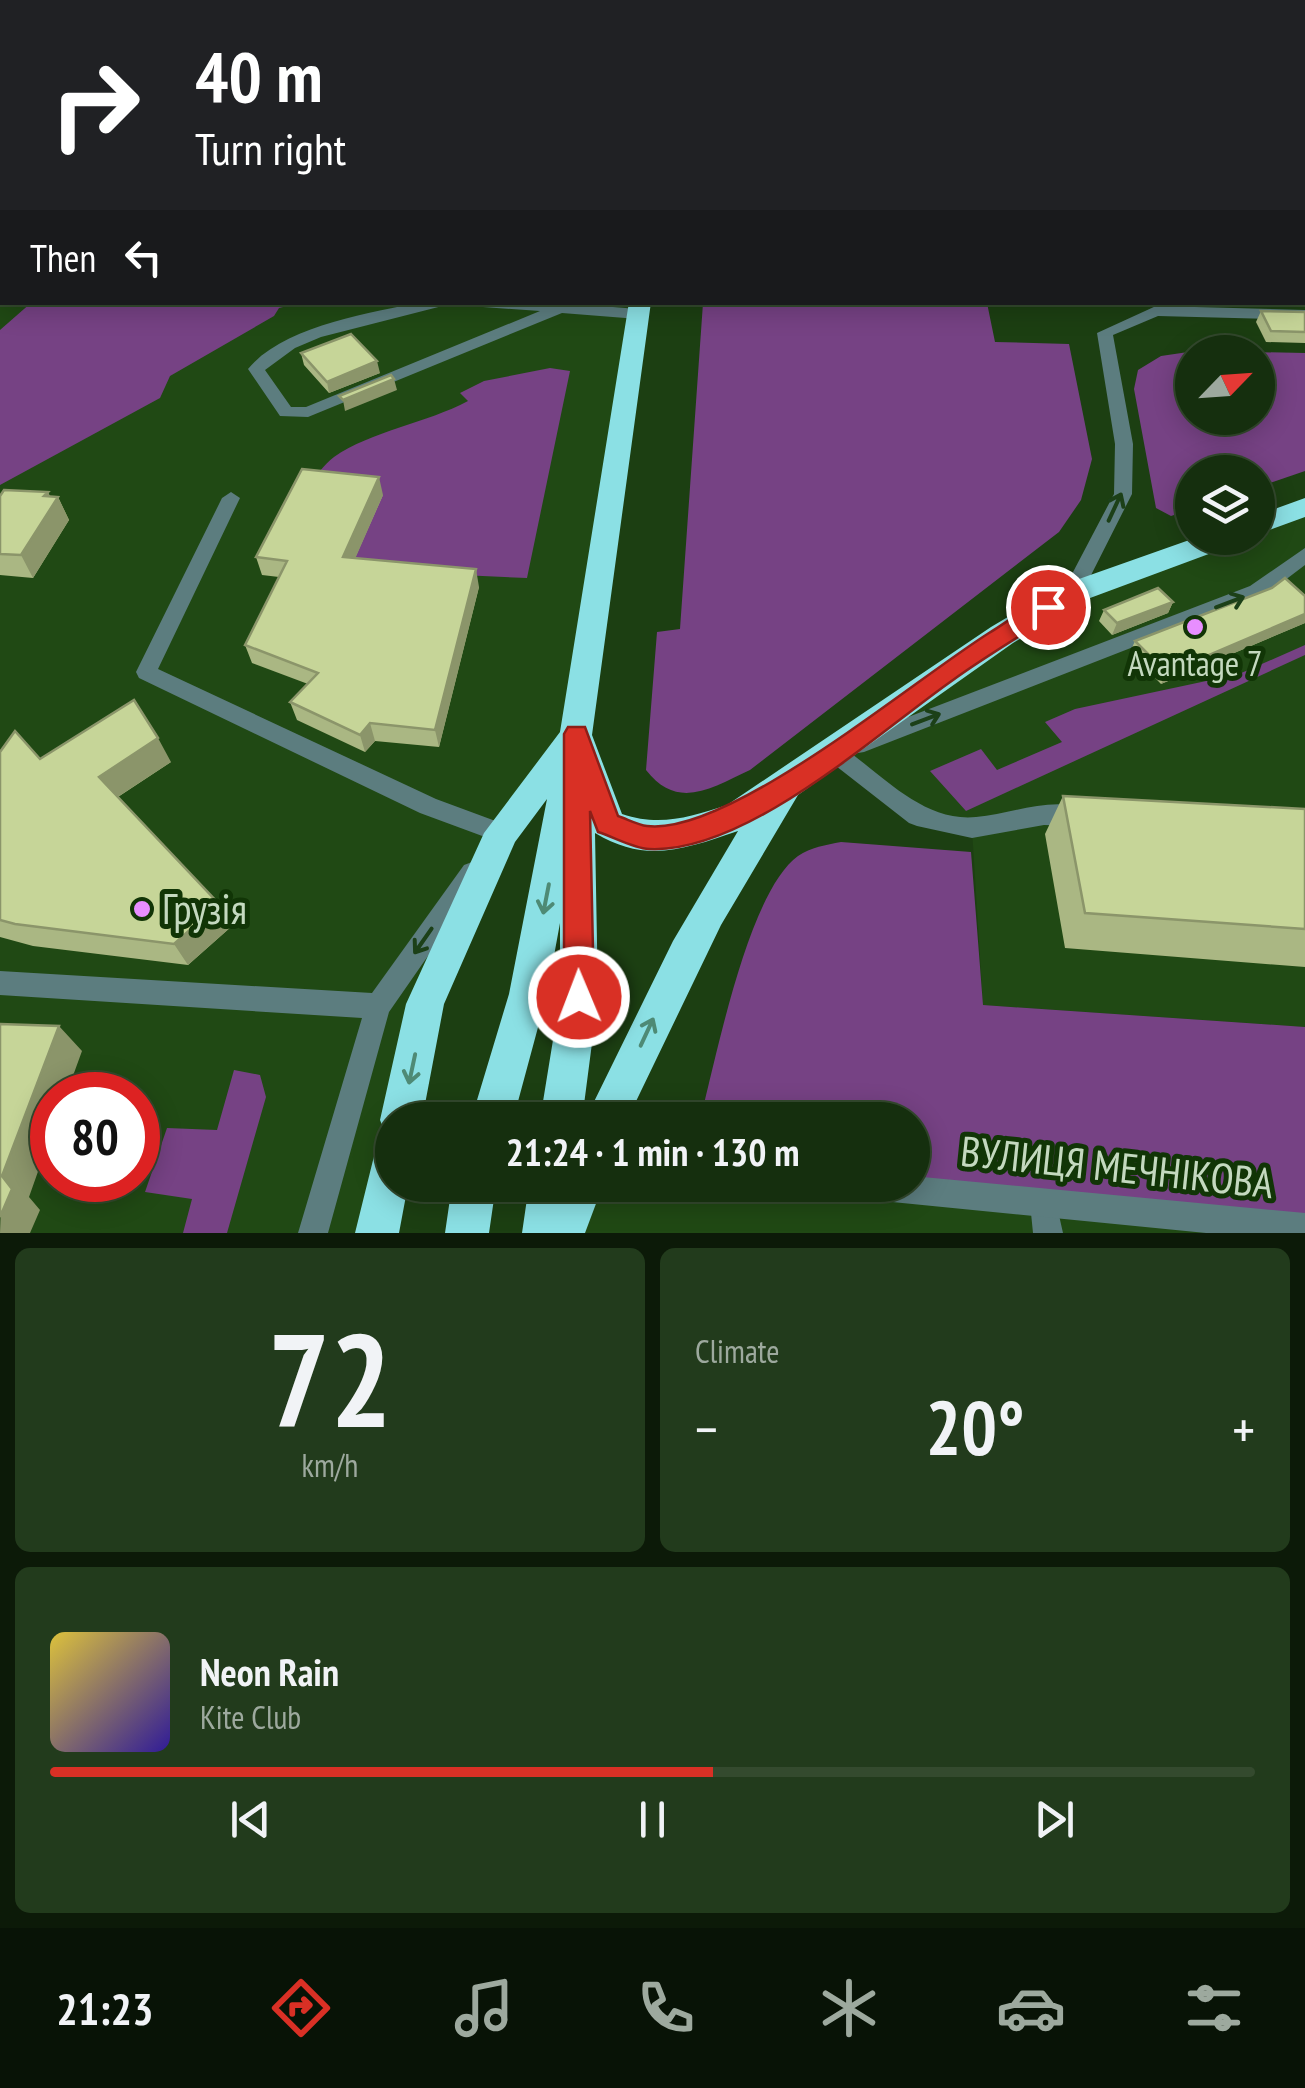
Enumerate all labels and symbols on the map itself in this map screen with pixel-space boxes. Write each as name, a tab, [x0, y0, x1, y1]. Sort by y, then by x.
north arrow	[1175, 335, 1275, 435]
one-way arrow	[1107, 492, 1126, 522]
pin	[1006, 565, 1091, 650]
one-way arrow	[1214, 592, 1244, 610]
marker: Avantage 7	[1184, 616, 1206, 638]
place label: Avantage 7	[1128, 640, 1262, 686]
one-way arrow	[910, 709, 941, 727]
place label: Грузія	[162, 881, 247, 936]
one-way arrow	[536, 882, 555, 915]
marker: Грузія	[131, 898, 153, 920]
one-way arrow	[413, 926, 434, 954]
position arrow	[527, 945, 631, 1049]
one-way arrow	[639, 1018, 658, 1048]
one-way arrow	[401, 1052, 420, 1084]
speed limit sign: 80	[30, 1072, 160, 1202]
street label: ВУЛИЦЯ МЕЧНІКОВА	[958, 1123, 1276, 1210]

